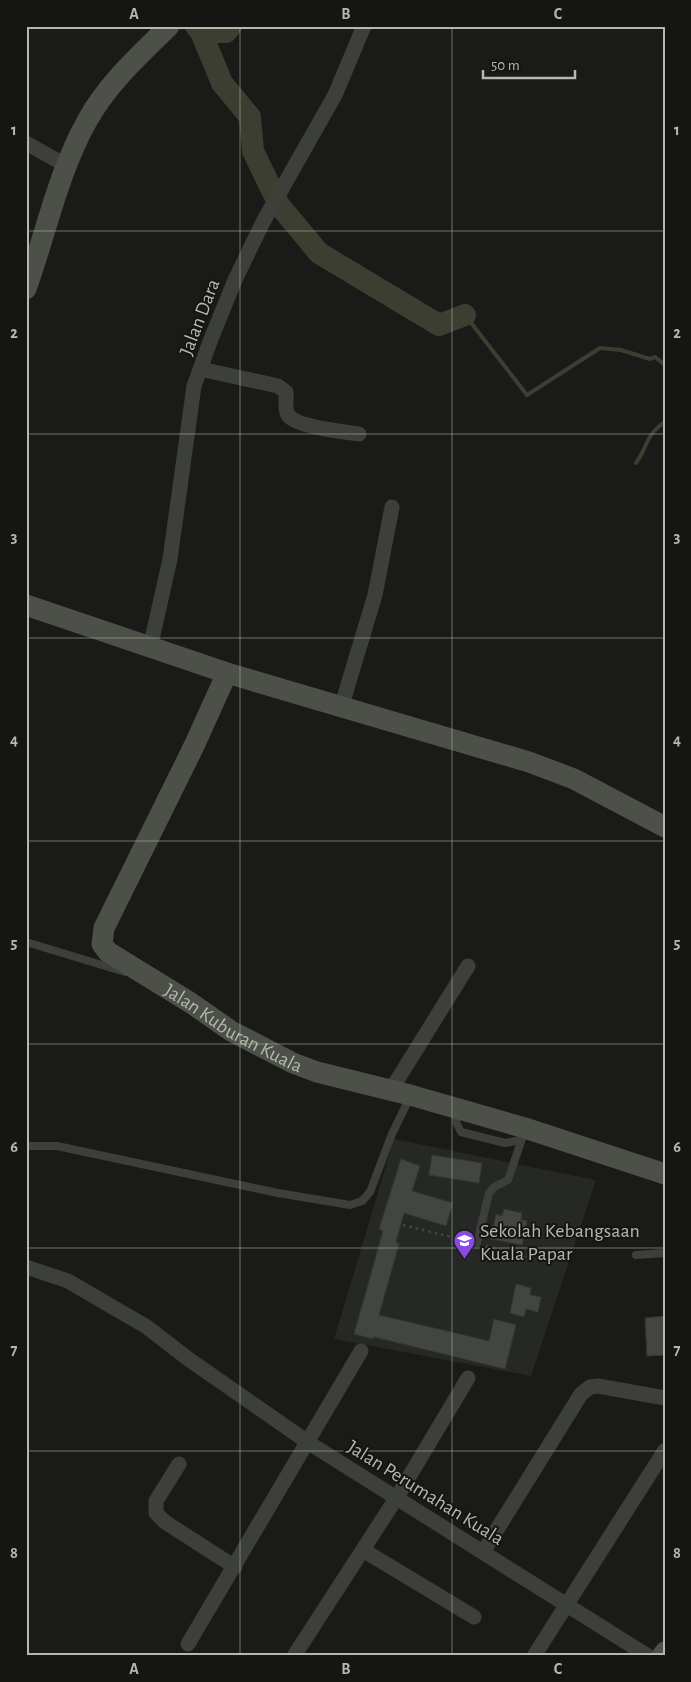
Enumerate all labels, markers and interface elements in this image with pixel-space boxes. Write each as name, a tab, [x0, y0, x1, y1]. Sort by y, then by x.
text: A	[129, 6, 139, 22]
text: B	[341, 6, 351, 22]
text: C	[554, 6, 563, 22]
scale bar	[483, 48, 576, 80]
text: 50 m	[491, 58, 520, 73]
text: 1	[11, 122, 17, 138]
text: 1	[674, 122, 680, 138]
street label: Jalan Dara	[176, 276, 224, 358]
text: 2	[10, 325, 18, 341]
text: 2	[673, 325, 681, 341]
text: 3	[11, 529, 18, 545]
text: 3	[674, 529, 681, 545]
text: 4	[10, 732, 18, 748]
text: 4	[673, 732, 681, 748]
text: 5	[11, 935, 18, 951]
text: 5	[674, 935, 681, 951]
street label: Jalan Kuburan Kuala	[160, 980, 305, 1077]
text: 6	[10, 1139, 18, 1155]
text: 6	[673, 1139, 681, 1155]
place label: Sekolah Kebangsaan Kuala Papar	[480, 1221, 640, 1264]
school or university icon: Sekolah Kebangsaan Kuala Papar	[452, 1229, 476, 1260]
text: 7	[11, 1342, 18, 1358]
text: 7	[674, 1342, 681, 1358]
street label: Jalan Perumahan Kuala	[344, 1437, 507, 1549]
text: 8	[10, 1545, 18, 1561]
text: 8	[673, 1545, 681, 1561]
text: A	[129, 1661, 139, 1677]
text: B	[341, 1661, 351, 1677]
text: C	[554, 1661, 563, 1677]

